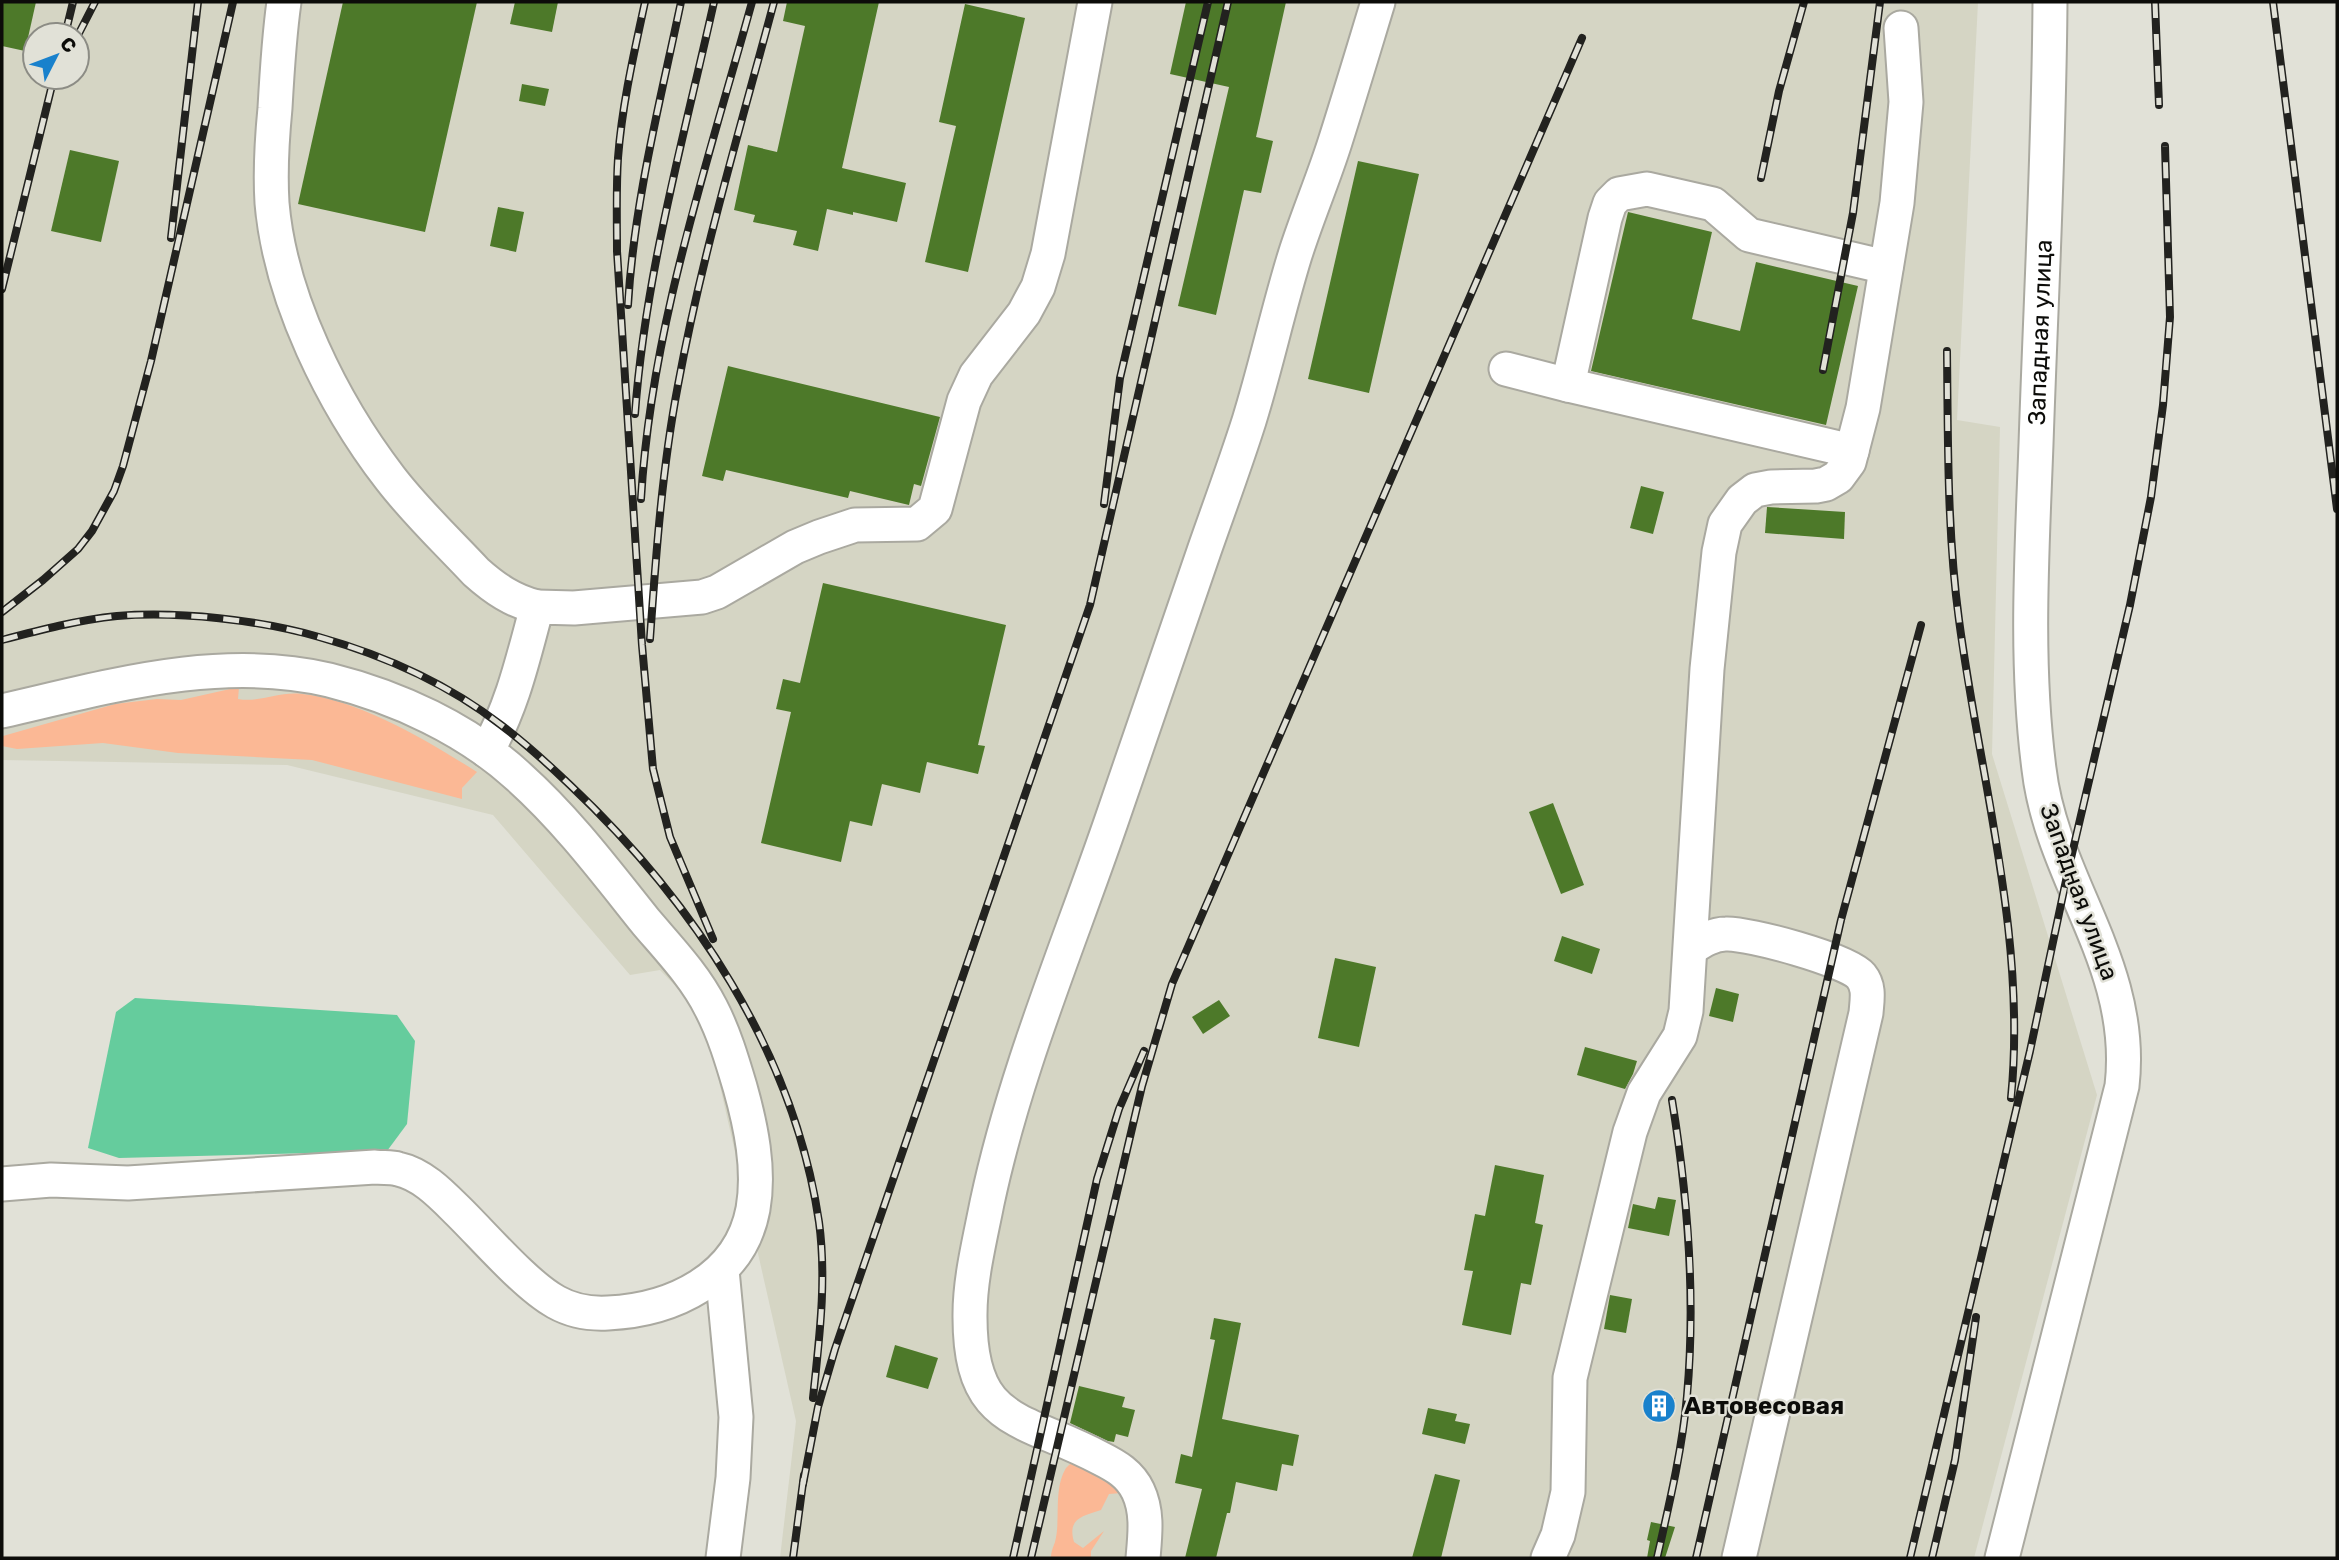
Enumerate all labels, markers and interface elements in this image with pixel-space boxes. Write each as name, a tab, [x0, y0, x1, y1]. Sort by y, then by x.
north arrow	[21, 21, 91, 91]
text: С	[55, 32, 81, 58]
street label: Западная улица	[2023, 239, 2058, 426]
street label: Западная улица	[2034, 800, 2124, 984]
building icon: Автовесовая	[1640, 1387, 1678, 1425]
place label: Автовесовая	[1684, 1392, 1844, 1420]

